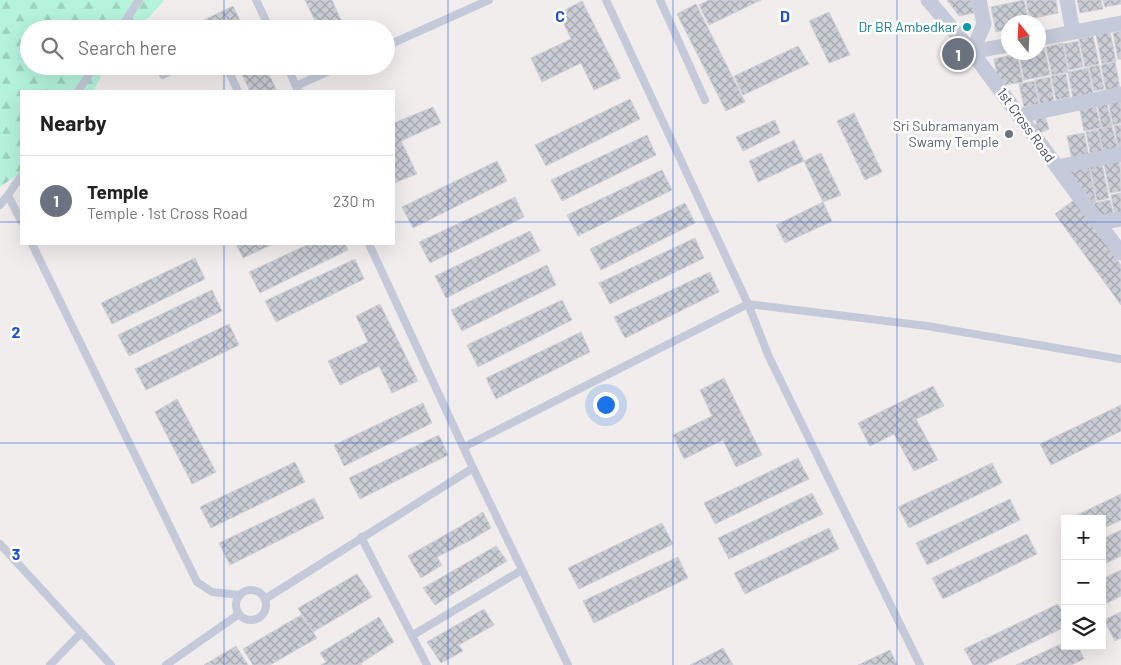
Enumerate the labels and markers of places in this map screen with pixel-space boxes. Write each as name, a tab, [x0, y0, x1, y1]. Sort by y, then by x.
place label: Dr BR Ambedkar	[858, 18, 957, 35]
marker: Dr BR Ambedkar	[961, 21, 973, 33]
pin: 1	[942, 35, 974, 73]
place label: Sri Subramanyam Swamy Temple	[893, 117, 999, 150]
marker: Sri Subramanyam Swamy Temple	[1003, 128, 1015, 140]

